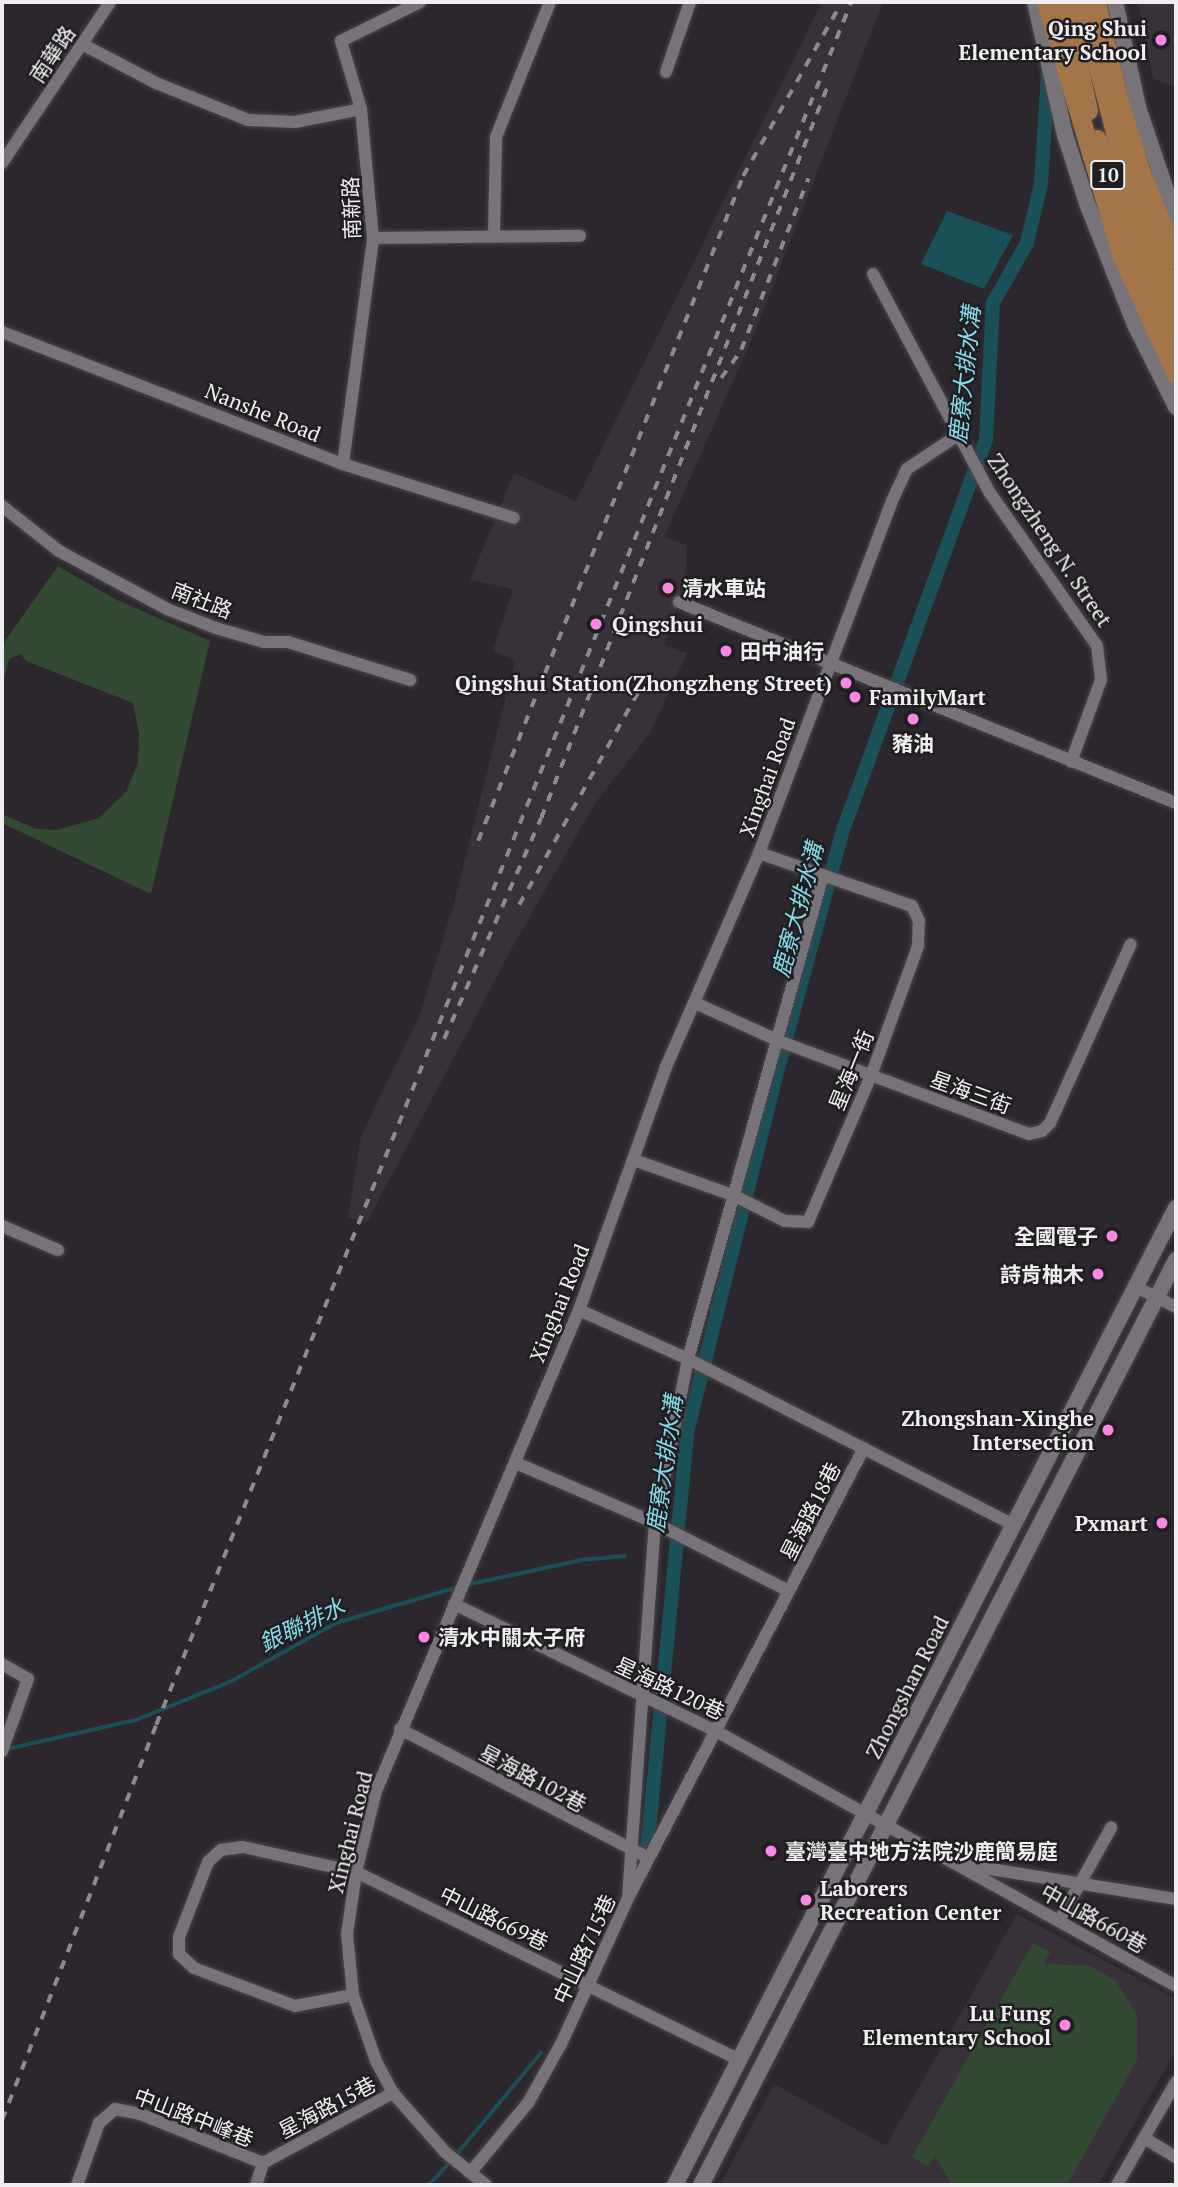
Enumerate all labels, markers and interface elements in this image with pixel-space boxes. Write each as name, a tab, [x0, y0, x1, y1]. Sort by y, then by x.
place label: Qing Shui Elementary School	[959, 15, 1147, 65]
street label: 南華路	[24, 21, 80, 87]
marker: Qing Shui Elementary School	[1153, 32, 1169, 48]
road number: 10	[1089, 160, 1127, 190]
street label: 南新路	[337, 176, 365, 240]
water label: 鹿寮大排水溝	[944, 305, 986, 445]
street label: Nanshe Road	[202, 377, 324, 447]
street label: Zhongzheng N. Street	[982, 448, 1118, 632]
place label: 清水車站	[682, 575, 766, 601]
street label: 南社路	[168, 577, 236, 623]
marker: 清水車站	[660, 580, 676, 596]
place label: Qingshui	[612, 611, 703, 637]
marker: Qingshui	[586, 614, 606, 634]
place label: 田中油行	[740, 638, 824, 664]
marker: 田中油行	[718, 643, 734, 659]
place label: Qingshui Station(Zhongzheng Street)	[455, 670, 832, 696]
marker: Qingshui Station(Zhongzheng Street)	[838, 675, 854, 691]
place label: FamilyMart	[869, 684, 986, 710]
marker: FamilyMart	[847, 689, 863, 705]
marker: 豬油	[905, 711, 921, 727]
street label: Xinghai Road	[734, 714, 800, 840]
place label: 豬油	[892, 730, 934, 756]
water label: 鹿寮大排水溝	[767, 840, 829, 980]
street label: 星海一街	[824, 1026, 878, 1114]
street label: 星海三街	[927, 1066, 1015, 1118]
place label: 全國電子	[1014, 1223, 1098, 1249]
marker: 全國電子	[1104, 1228, 1120, 1244]
street label: Xinghai Road	[524, 1240, 594, 1366]
place label: 詩肯柚木	[1000, 1261, 1084, 1287]
marker: 詩肯柚木	[1090, 1266, 1106, 1282]
water label: 鹿寮大排水溝	[642, 1394, 688, 1534]
place label: Zhongshan-Xinghe Intersection	[901, 1405, 1094, 1455]
marker: Zhongshan-Xinghe Intersection	[1100, 1422, 1116, 1438]
street label: 星海路18巷	[775, 1458, 845, 1564]
place label: Pxmart	[1075, 1510, 1148, 1536]
marker: Pxmart	[1154, 1515, 1170, 1531]
water label: 銀聯排水	[255, 1592, 349, 1658]
street label: Zhongshan Road	[860, 1611, 954, 1763]
place label: 清水中關太子府	[438, 1624, 585, 1650]
marker: 清水中關太子府	[416, 1629, 432, 1645]
street label: 星海路120巷	[611, 1652, 729, 1724]
street label: 星海路102巷	[475, 1739, 591, 1817]
street label: Xinghai Road	[323, 1768, 377, 1896]
place label: 臺灣臺中地方法院沙鹿簡易庭	[785, 1838, 1058, 1864]
marker: 臺灣臺中地方法院沙鹿簡易庭	[763, 1843, 779, 1859]
place label: Laborers Recreation Center	[820, 1875, 1001, 1925]
street label: 中山路660巷	[1036, 1878, 1152, 1958]
street label: 中山路669巷	[436, 1881, 552, 1955]
street label: 中山路715巷	[548, 1890, 620, 2008]
marker: Laborers Recreation Center	[798, 1892, 814, 1908]
place label: Lu Fung Elementary School	[863, 2000, 1051, 2050]
marker: Lu Fung Elementary School	[1057, 2017, 1073, 2033]
street label: 星海路15巷	[274, 2071, 380, 2143]
street label: 中山路中峰巷	[131, 2083, 257, 2151]

